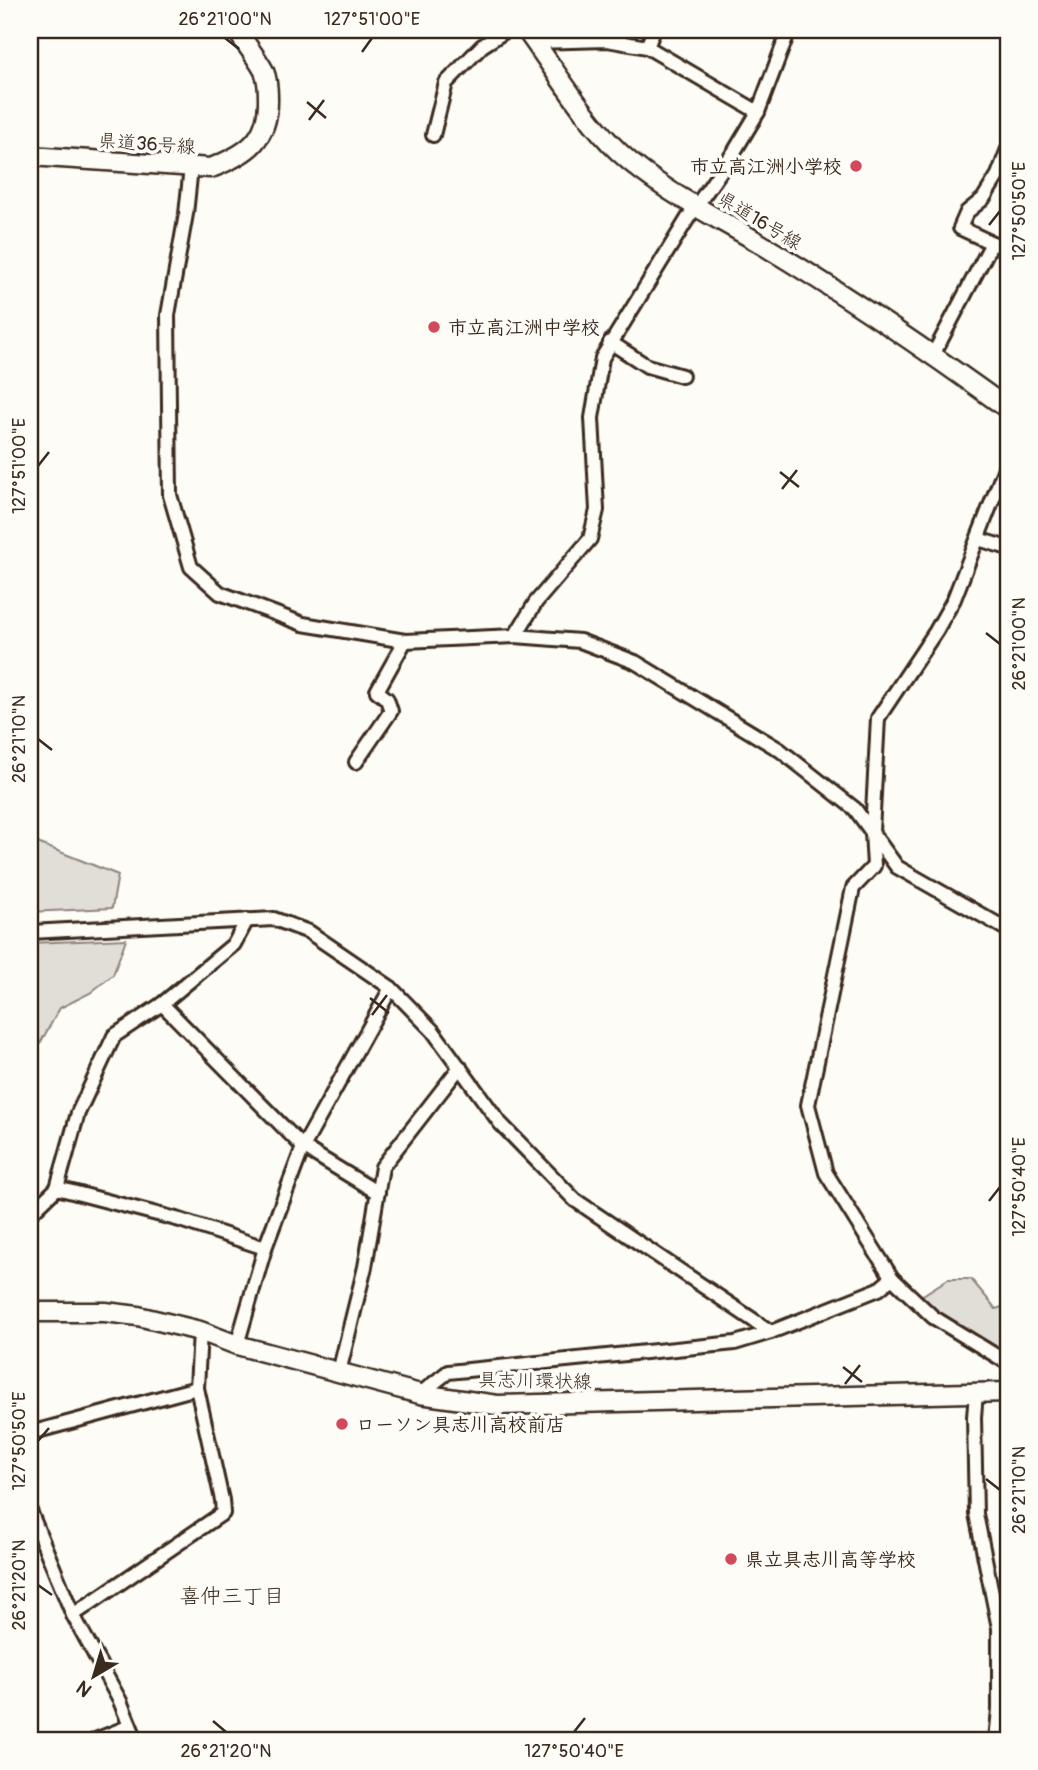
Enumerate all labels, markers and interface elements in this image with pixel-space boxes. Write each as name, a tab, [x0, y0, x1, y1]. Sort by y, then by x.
text: 26°21'00"N	[178, 8, 272, 31]
text: 127°51'00"E	[324, 8, 420, 31]
street label: 県道36号線	[97, 129, 196, 159]
place label: 市立高江洲小学校	[690, 155, 842, 179]
marker: 市立高江洲小学校	[848, 158, 864, 174]
text: 127°50'50"E	[1008, 162, 1031, 260]
street label: 県道16号線	[713, 186, 806, 255]
place label: 市立高江洲中学校	[448, 316, 600, 340]
marker: 市立高江洲中学校	[426, 319, 442, 335]
text: 127°51'00"E	[8, 418, 31, 514]
text: 26°21'00"N	[1008, 597, 1031, 691]
text: 26°21'10"N	[8, 695, 31, 783]
text: 127°50'40"E	[1008, 1137, 1031, 1237]
street label: 具志川環状線	[478, 1368, 592, 1394]
text: 127°50'50"E	[8, 1392, 31, 1490]
place label: ローソン具志川高校前店	[356, 1413, 565, 1437]
marker: ローソン具志川高校前店	[334, 1416, 350, 1432]
text: 26°21'10"N	[1008, 1446, 1031, 1534]
text: 26°21'20"N	[8, 1540, 31, 1630]
place label: 県立具志川高等学校	[745, 1548, 916, 1572]
marker: 県立具志川高等学校	[723, 1551, 739, 1567]
district label: 喜仲三丁目	[180, 1583, 285, 1610]
north arrow	[60, 1640, 130, 1710]
text: N	[72, 1675, 97, 1702]
text: 26°21'20"N	[181, 1740, 271, 1763]
text: 127°50'40"E	[524, 1740, 624, 1763]

